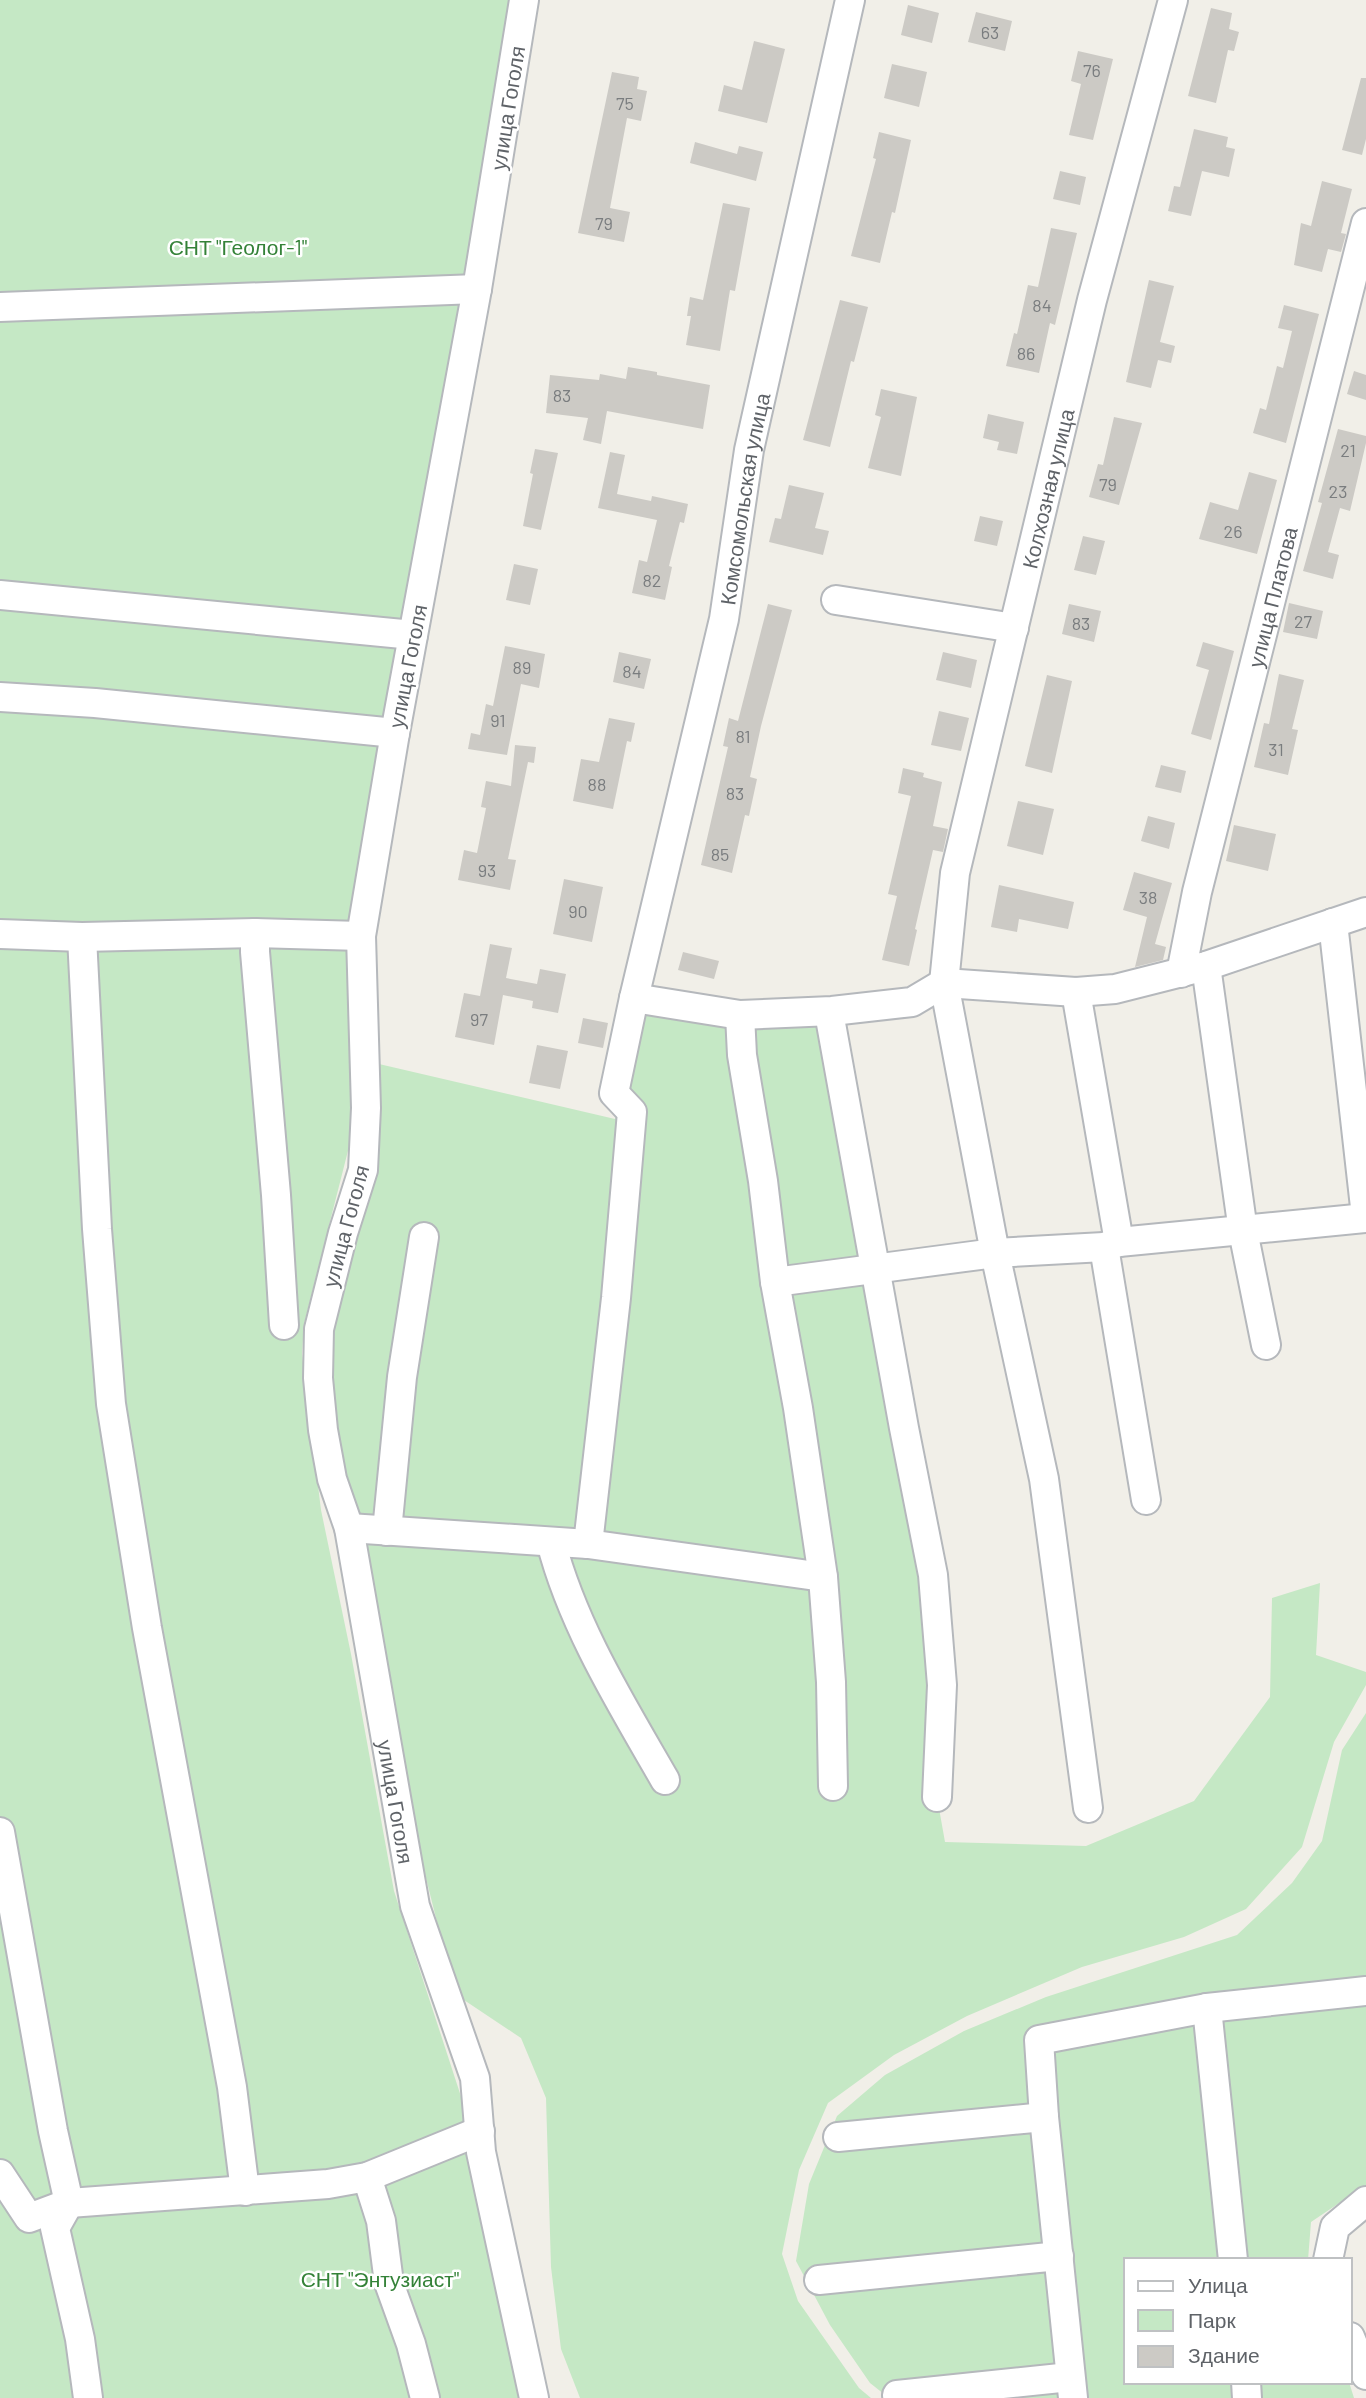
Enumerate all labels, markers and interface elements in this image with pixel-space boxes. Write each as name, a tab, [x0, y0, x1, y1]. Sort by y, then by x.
house number: 63	[981, 21, 999, 43]
street label: улица Гоголя	[485, 44, 529, 172]
house number: 76	[1083, 59, 1101, 81]
house number: 75	[616, 92, 634, 114]
house number: 79	[595, 212, 613, 234]
park label: СНТ "Геолог-1"	[169, 234, 307, 259]
house number: 84	[1032, 294, 1052, 316]
house number: 86	[1017, 342, 1035, 364]
house number: 83	[553, 384, 571, 406]
street label: Комсомольская улица	[714, 390, 774, 606]
street label: Колхозная улица	[1016, 406, 1078, 571]
house number: 21	[1340, 439, 1356, 461]
house number: 79	[1099, 473, 1117, 495]
house number: 23	[1329, 480, 1347, 502]
house number: 26	[1224, 520, 1242, 542]
street label: улица Платова	[1242, 524, 1301, 670]
house number: 82	[642, 569, 662, 591]
street label: улица Гоголя	[383, 602, 431, 730]
house number: 27	[1294, 610, 1313, 632]
house number: 83	[1072, 612, 1090, 634]
house number: 89	[513, 656, 531, 678]
house number: 84	[622, 660, 642, 682]
house number: 91	[490, 709, 506, 731]
house number: 81	[735, 725, 751, 747]
house number: 31	[1268, 738, 1284, 760]
house number: 88	[588, 773, 606, 795]
house number: 83	[726, 782, 744, 804]
house number: 85	[711, 843, 729, 865]
house number: 93	[478, 859, 496, 881]
house number: 38	[1139, 886, 1157, 908]
house number: 90	[568, 900, 588, 922]
house number: 97	[470, 1008, 488, 1030]
street label: улица Гоголя	[317, 1162, 373, 1290]
street label: улица Гоголя	[374, 1738, 420, 1866]
legend	[1124, 2258, 1352, 2384]
park label: СНТ "Энтузиаст"	[301, 2266, 459, 2291]
text: Улица	[1188, 2272, 1248, 2297]
text: Парк	[1188, 2307, 1236, 2332]
text: Здание	[1188, 2342, 1260, 2367]

